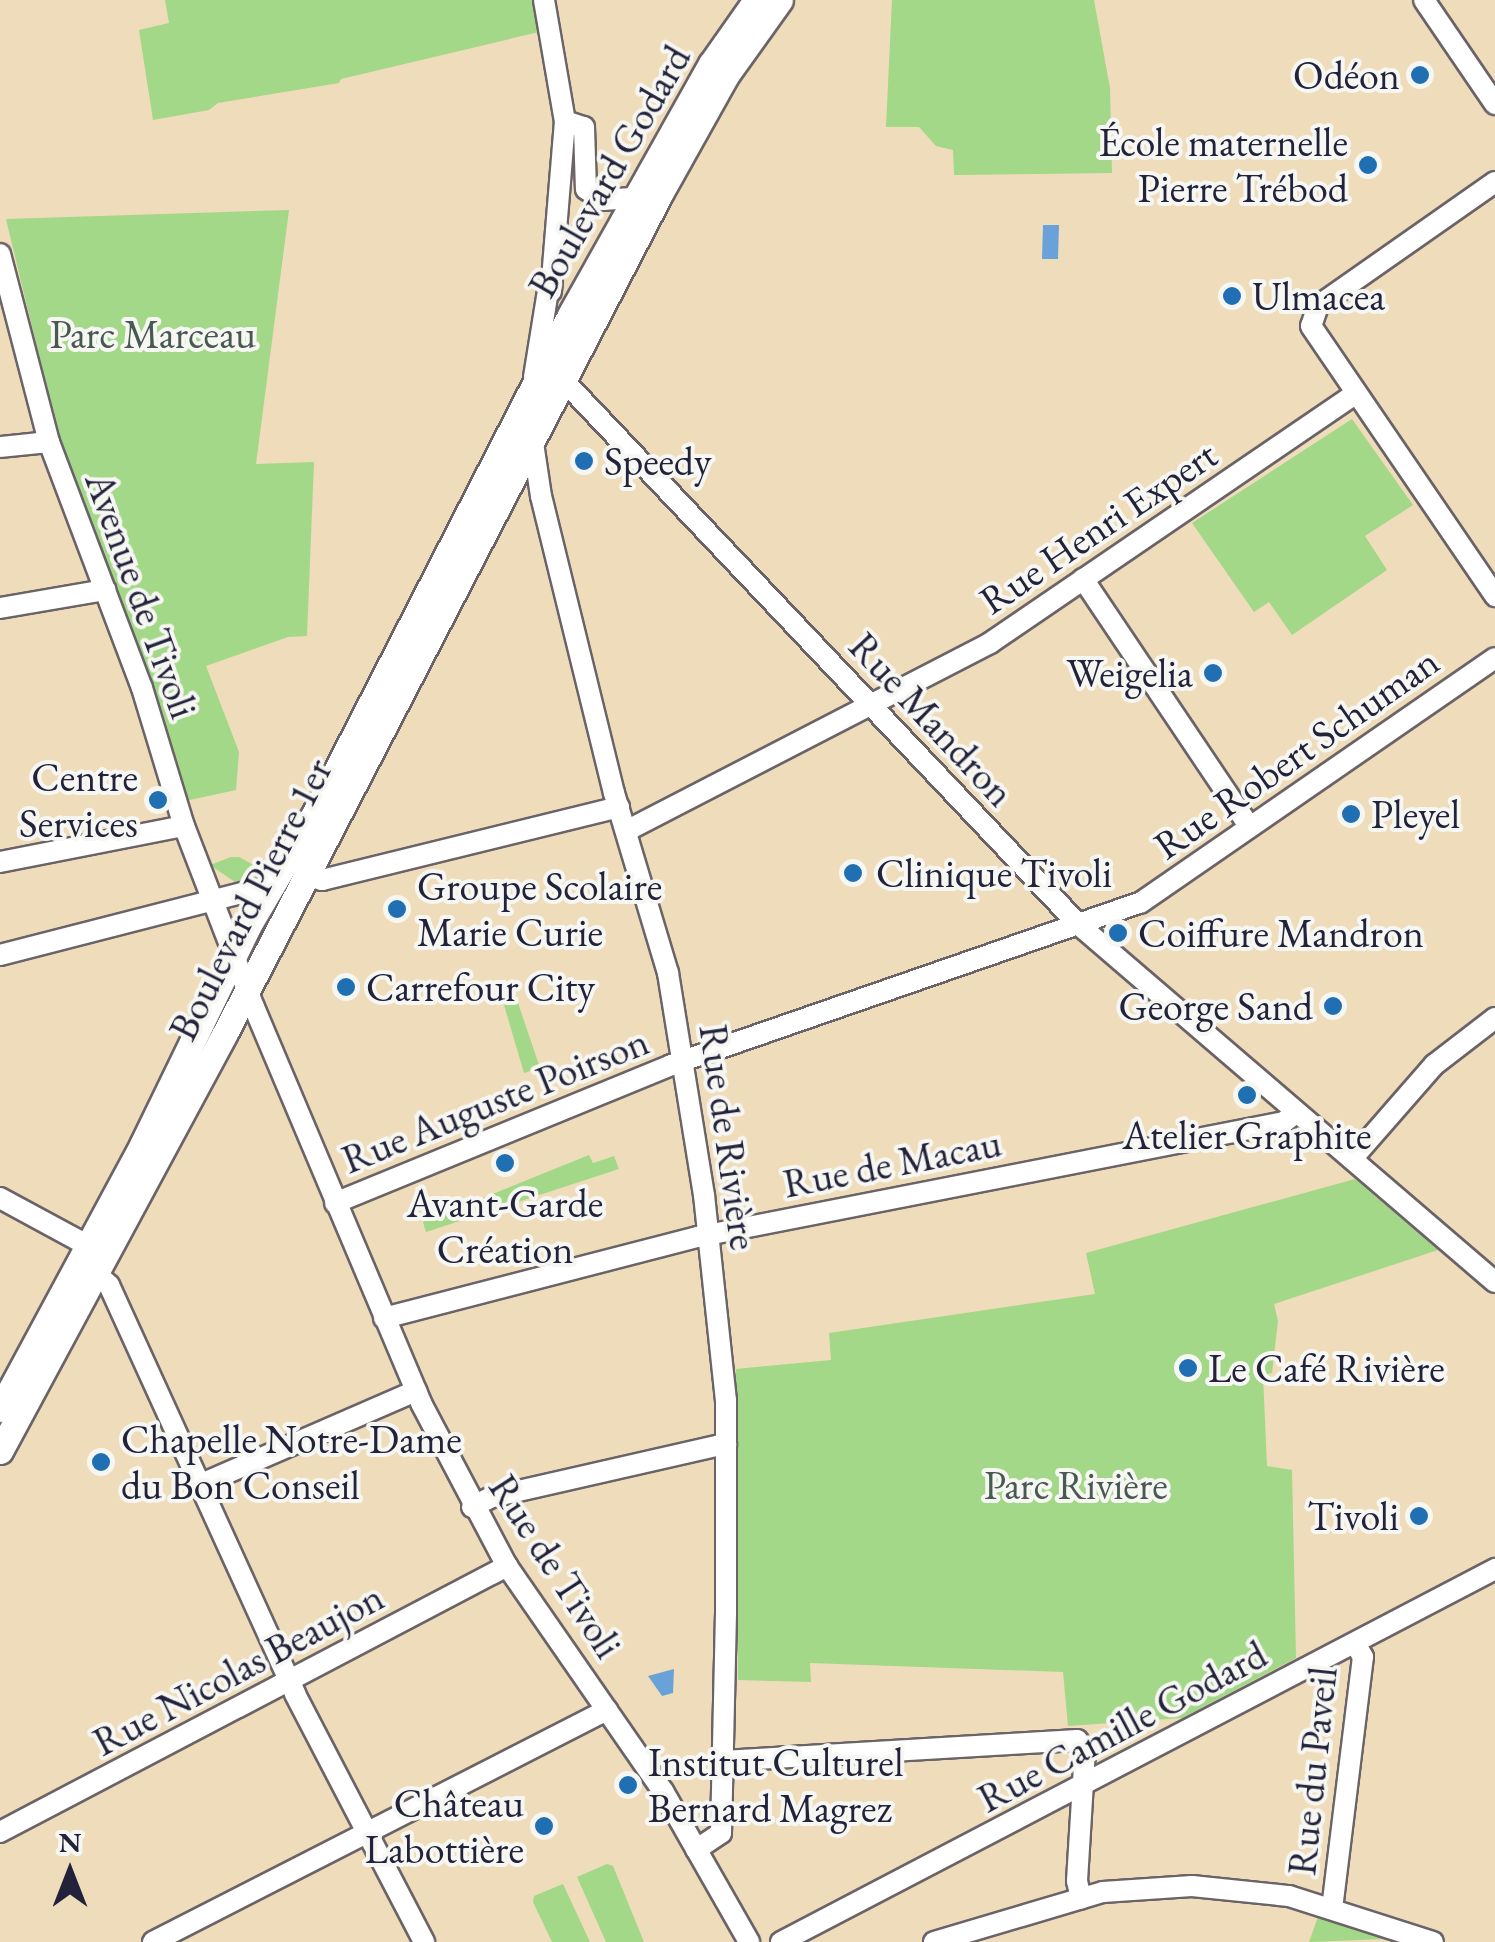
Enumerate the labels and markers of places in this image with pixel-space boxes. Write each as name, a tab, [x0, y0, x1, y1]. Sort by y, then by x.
place label: Odéon	[1293, 51, 1400, 99]
marker: Odéon	[1409, 64, 1431, 86]
place label: École maternelle Pierre Trébod	[1098, 118, 1348, 212]
marker: École maternelle Pierre Trébod	[1357, 154, 1379, 176]
place label: Ulmacea	[1252, 272, 1385, 320]
marker: Ulmacea	[1221, 285, 1243, 307]
place label: Speedy	[604, 437, 712, 485]
marker: Speedy	[573, 450, 595, 472]
place label: Weigelia	[1067, 649, 1193, 697]
marker: Weigelia	[1202, 662, 1224, 684]
place label: Centre Services	[19, 753, 138, 847]
marker: Centre Services	[147, 789, 169, 811]
place label: Pleyel	[1371, 790, 1460, 838]
marker: Pleyel	[1340, 803, 1362, 825]
place label: Clinique Tivoli	[876, 849, 1112, 897]
marker: Clinique Tivoli	[840, 860, 866, 886]
place label: Groupe Scolaire Marie Curie	[417, 862, 662, 956]
marker: Groupe Scolaire Marie Curie	[386, 898, 408, 920]
place label: Coiffure Mandron	[1138, 909, 1424, 957]
marker: Coiffure Mandron	[1107, 922, 1129, 944]
place label: Carrefour City	[366, 963, 595, 1011]
marker: Carrefour City	[335, 976, 357, 998]
place label: George Sand	[1119, 982, 1313, 1030]
marker: George Sand	[1322, 995, 1344, 1017]
marker: Atelier Graphite	[1236, 1084, 1258, 1106]
place label: Atelier Graphite	[1122, 1111, 1372, 1159]
marker: Avant-Garde Création	[494, 1152, 516, 1174]
place label: Avant-Garde Création	[407, 1179, 603, 1273]
place label: Le Café Rivière	[1208, 1344, 1445, 1392]
marker: Le Café Rivière	[1177, 1357, 1199, 1379]
place label: Chapelle Notre-Dame du Bon Conseil	[121, 1415, 462, 1509]
marker: Chapelle Notre-Dame du Bon Conseil	[90, 1451, 112, 1473]
place label: Tivoli	[1307, 1492, 1399, 1540]
marker: Tivoli	[1408, 1505, 1430, 1527]
place label: Institut Culturel Bernard Magrez	[648, 1738, 903, 1832]
marker: Institut Culturel Bernard Magrez	[617, 1774, 639, 1796]
place label: Château Labottière	[365, 1779, 524, 1873]
marker: Château Labottière	[533, 1815, 555, 1837]

